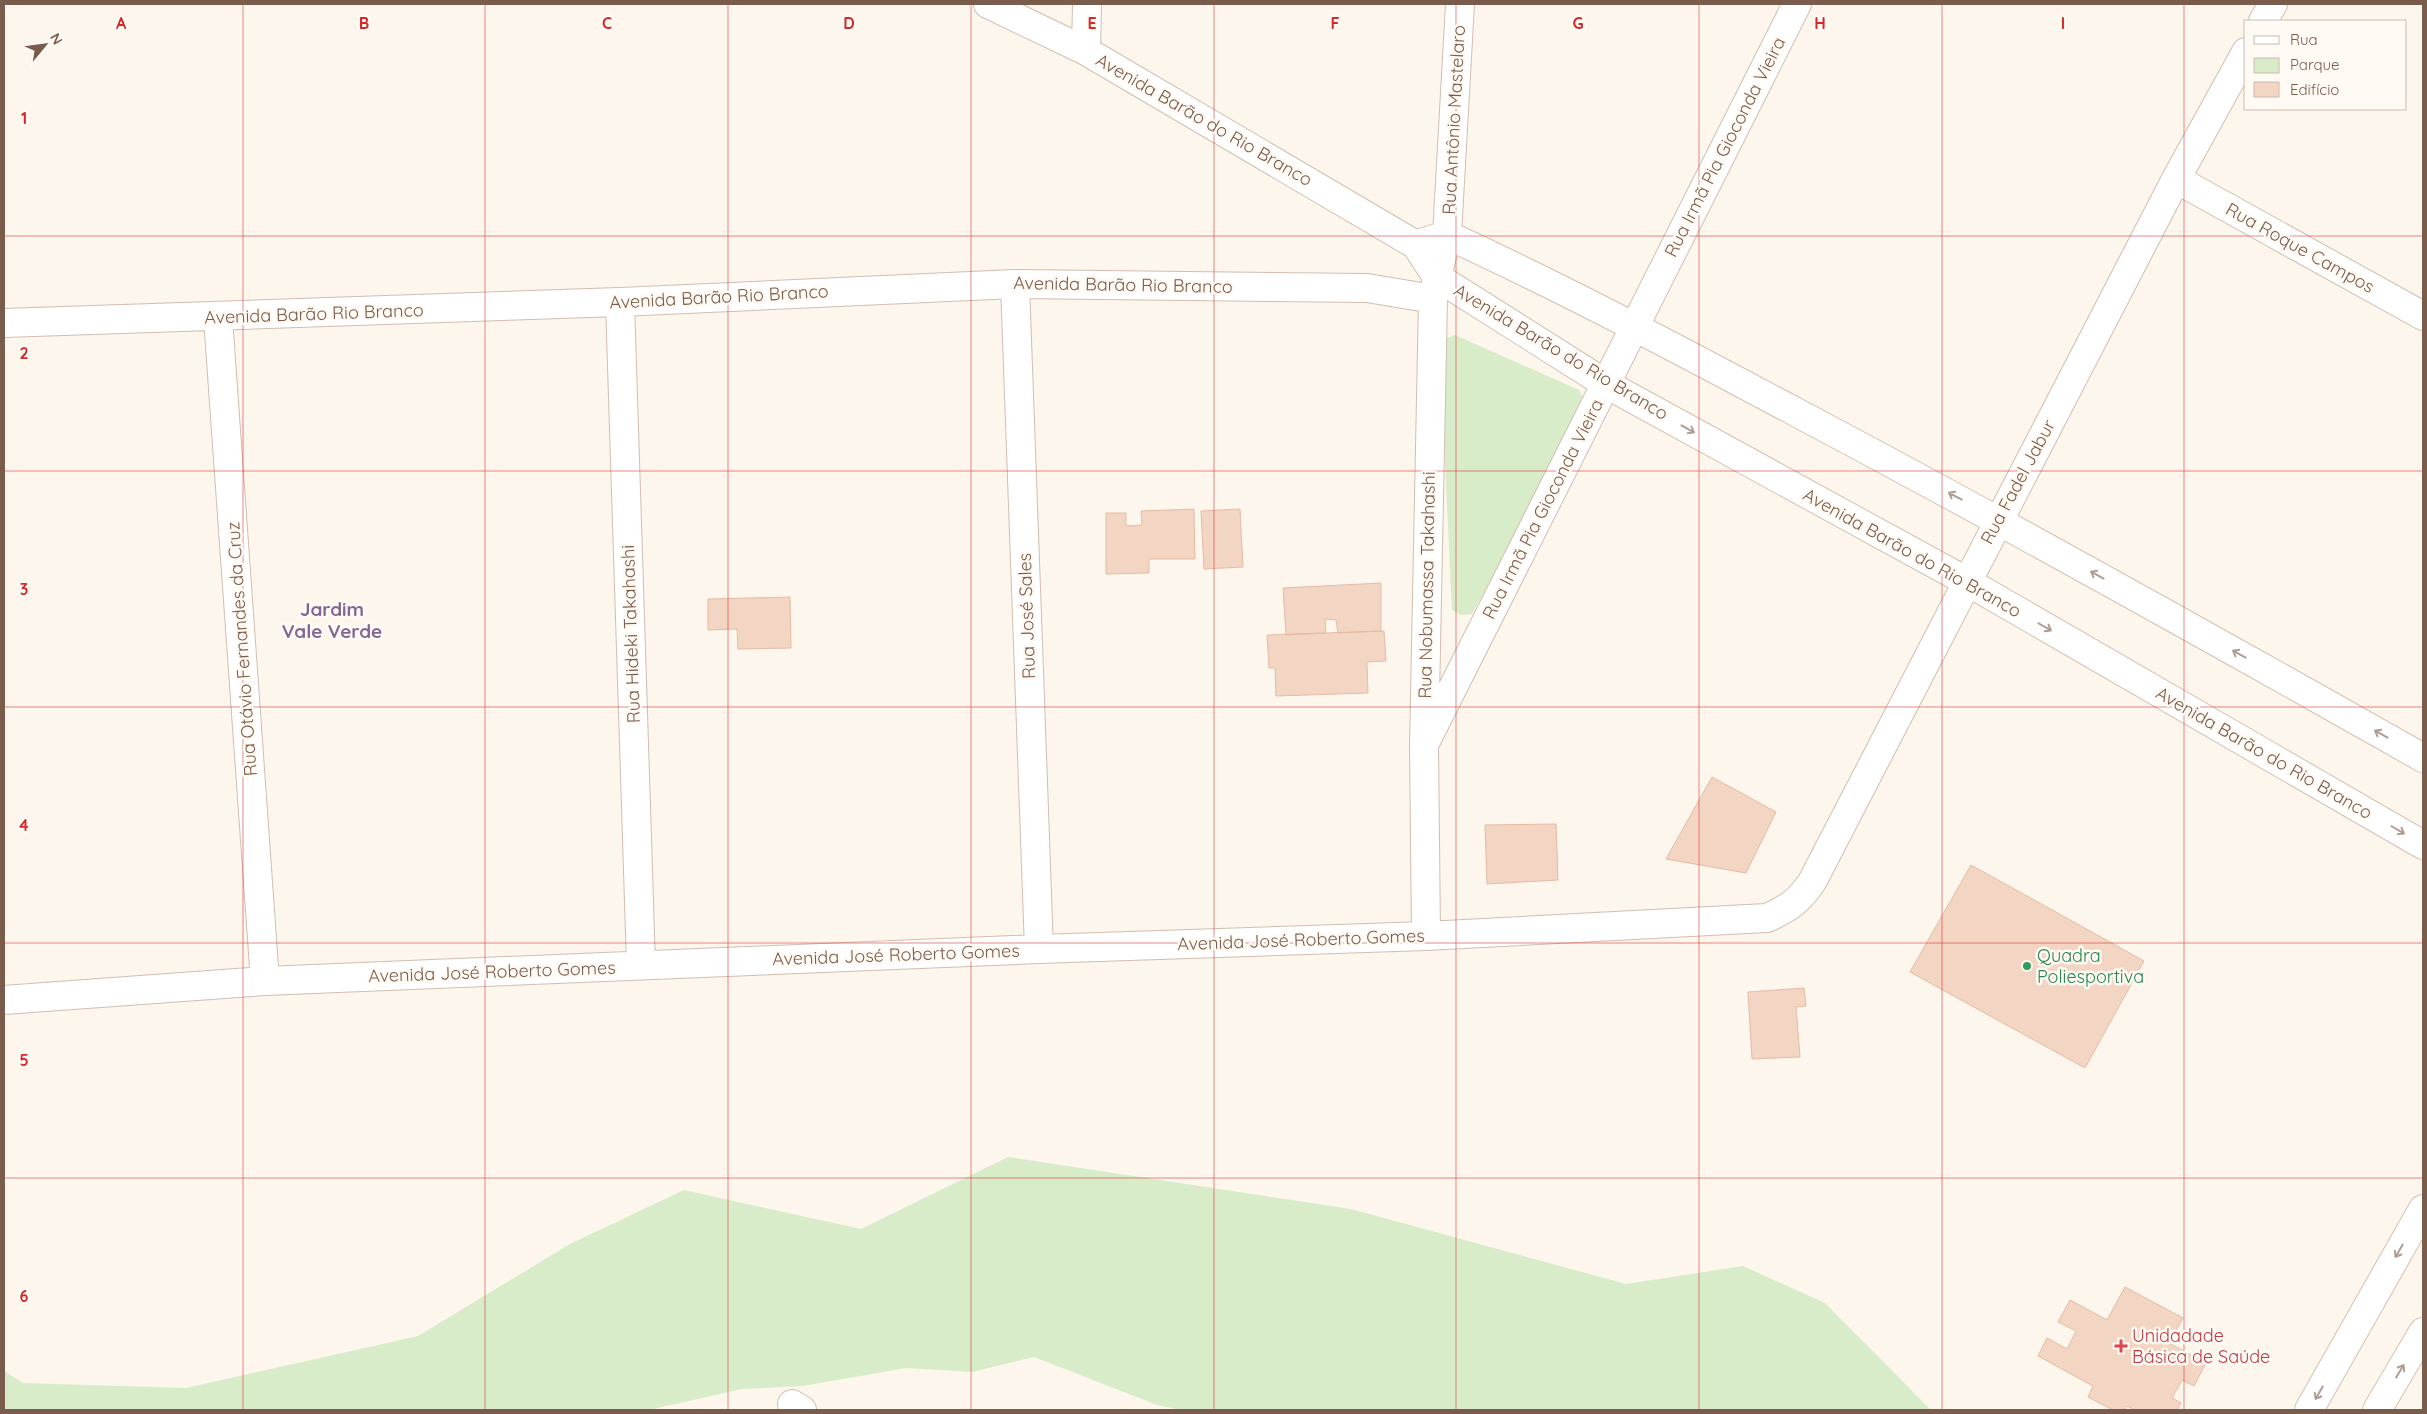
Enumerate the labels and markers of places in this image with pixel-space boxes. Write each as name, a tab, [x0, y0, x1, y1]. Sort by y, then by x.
place label: Quadra Poliesportiva	[2037, 944, 2144, 988]
marker: Quadra Poliesportiva	[2021, 960, 2033, 972]
place label: Unidadade Básica de Saúde	[2132, 1324, 2270, 1368]
marker: Unidadade Básica de Saúde	[2114, 1339, 2128, 1353]

